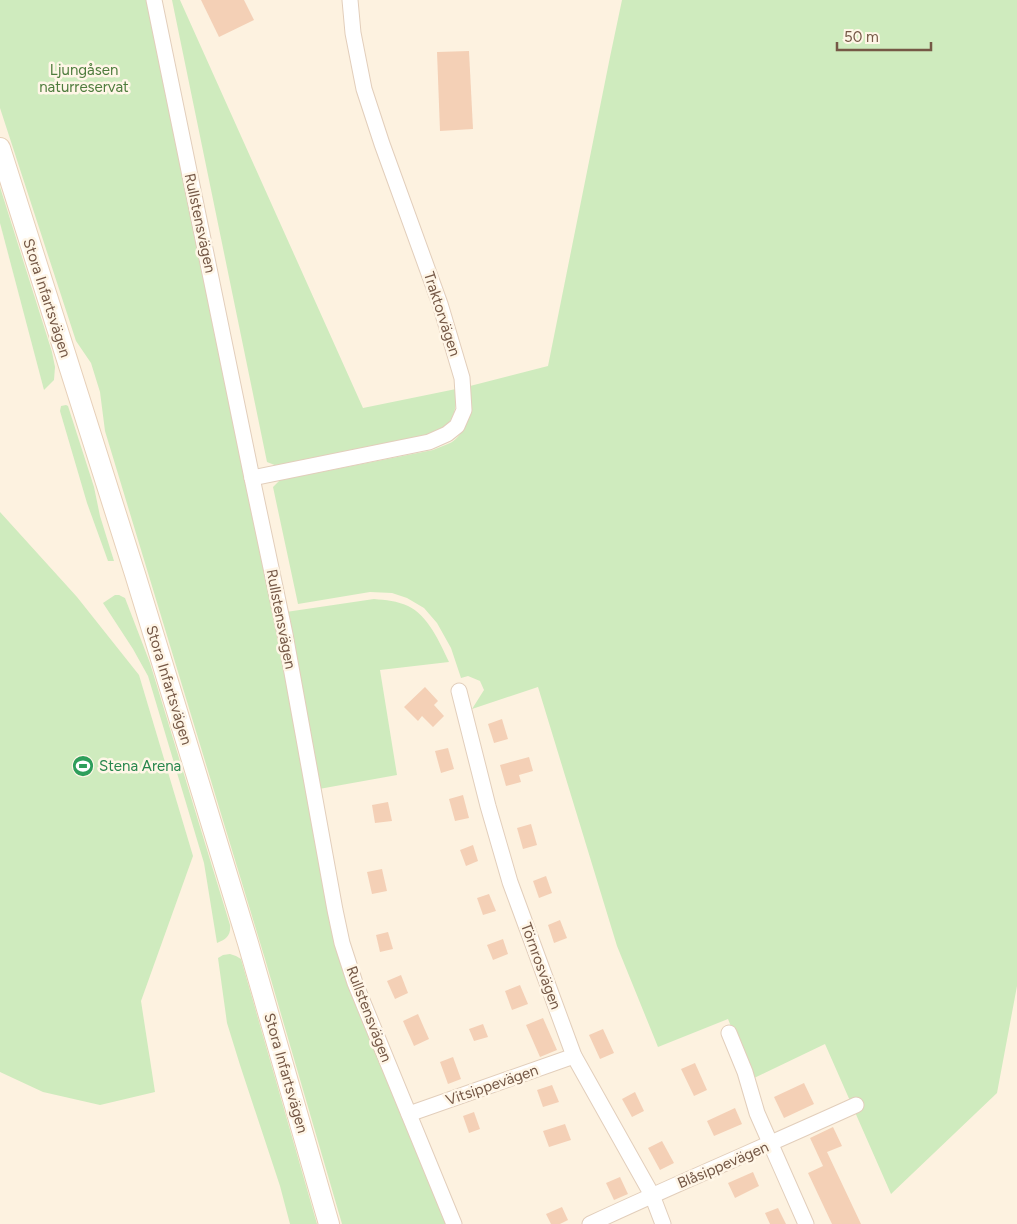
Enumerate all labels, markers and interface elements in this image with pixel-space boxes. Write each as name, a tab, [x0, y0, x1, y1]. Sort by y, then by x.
scale bar	[837, 20, 931, 52]
text: 50 m	[844, 28, 879, 46]
park label: Ljungåsen naturreservat	[39, 61, 129, 96]
street label: Rullstensvägen	[181, 172, 219, 274]
street label: Stora Infartsvägen	[19, 236, 75, 360]
street label: Traktorvägen	[420, 269, 464, 359]
street label: Rullstensvägen	[262, 568, 300, 670]
street label: Stora Infartsvägen	[142, 623, 196, 747]
sports icon: Stena Arena	[71, 754, 95, 778]
place label: Stena Arena	[99, 757, 181, 775]
street label: Törnrosvägen	[517, 920, 565, 1012]
street label: Rullstensvägen	[342, 963, 396, 1065]
street label: Stora Infartsvägen	[260, 1011, 312, 1135]
street label: Vitsippevägen	[443, 1061, 541, 1109]
street label: Blåsippevägen	[675, 1138, 771, 1192]

